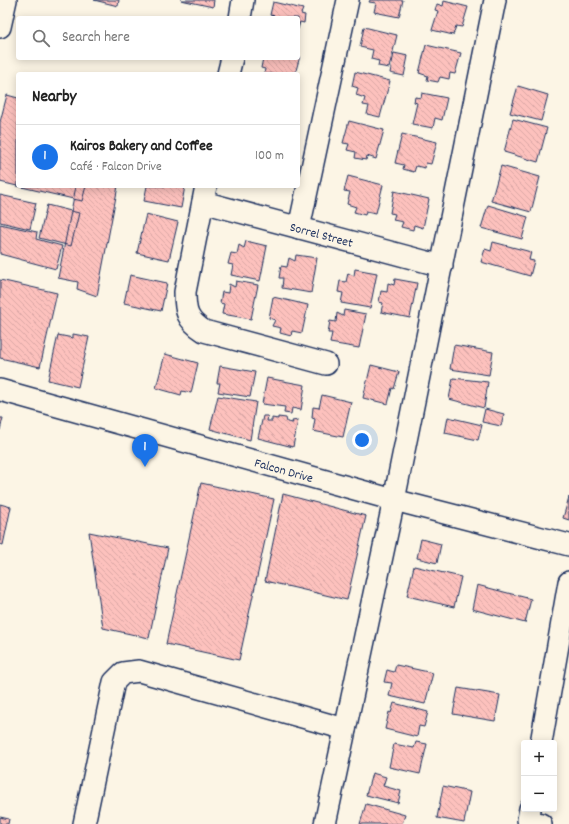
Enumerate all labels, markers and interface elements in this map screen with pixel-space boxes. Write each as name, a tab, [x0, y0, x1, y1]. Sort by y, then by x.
search box	[16, 16, 300, 60]
icon: search	[30, 27, 52, 49]
text: Search here	[62, 27, 130, 49]
text: Nearby	[32, 86, 76, 110]
text: Kairos Bakery and Coffee	[70, 136, 213, 158]
text: 1	[44, 147, 46, 166]
text: 100 m	[255, 147, 284, 166]
text: Café · Falcon Drive	[70, 158, 162, 177]
street label: Sorrel Street	[287, 219, 355, 254]
your location	[352, 430, 372, 450]
pin: 1	[132, 434, 158, 467]
street label: Falcon Drive	[252, 454, 315, 489]
map controls	[521, 740, 557, 812]
button: +	[521, 740, 557, 776]
button: −	[521, 776, 557, 812]

